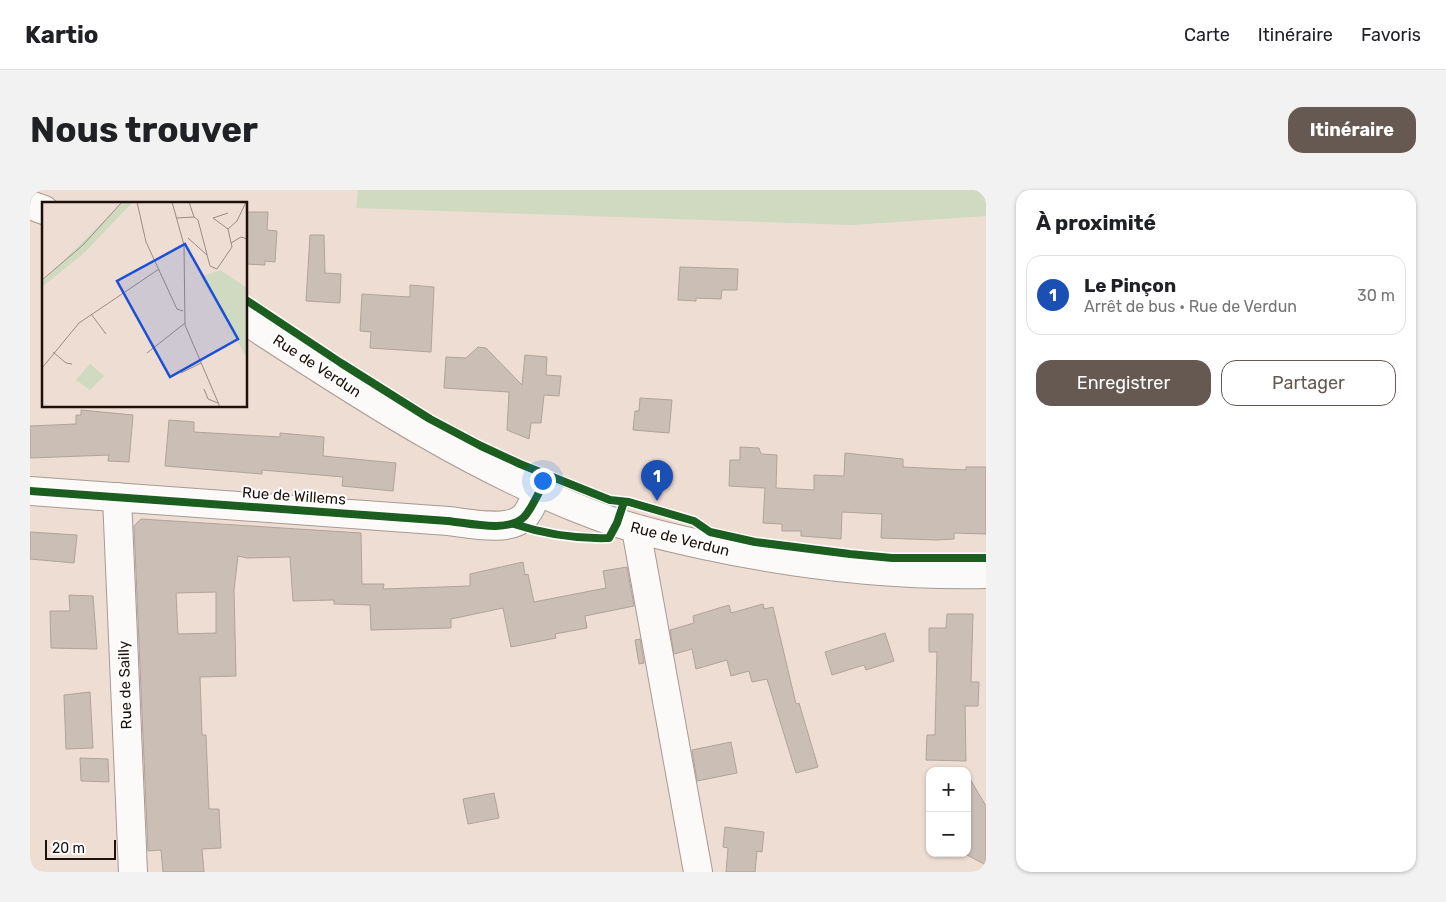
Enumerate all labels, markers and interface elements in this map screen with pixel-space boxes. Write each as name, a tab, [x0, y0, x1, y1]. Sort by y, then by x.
text: Kartio	[25, 21, 99, 49]
text: Carte	[1184, 24, 1230, 46]
text: Itinéraire	[1258, 24, 1333, 46]
text: Favoris	[1361, 24, 1421, 46]
button: Itinéraire	[1288, 107, 1416, 153]
text: Nous trouver	[30, 109, 258, 151]
inset map	[42, 202, 248, 408]
text: À proximité	[1036, 210, 1156, 235]
text: Le Pinçon	[1084, 274, 1176, 297]
text: 1	[1049, 286, 1057, 305]
text: 30 m	[1357, 286, 1395, 305]
text: Arrêt de bus · Rue de Verdun	[1084, 297, 1297, 316]
street label: Rue de Verdun	[270, 331, 364, 401]
button: Enregistrer	[1036, 360, 1211, 406]
button: Partager	[1221, 360, 1396, 406]
pin: 1	[641, 460, 673, 501]
your location	[530, 468, 556, 494]
street label: Rue de Willems	[241, 483, 347, 509]
street label: Rue de Verdun	[629, 518, 731, 560]
street label: Rue de Sailly	[114, 640, 136, 730]
map controls	[926, 767, 971, 857]
button: +	[926, 767, 971, 812]
button: −	[926, 812, 971, 857]
scale bar	[45, 837, 116, 860]
text: 20 m	[52, 840, 85, 857]

